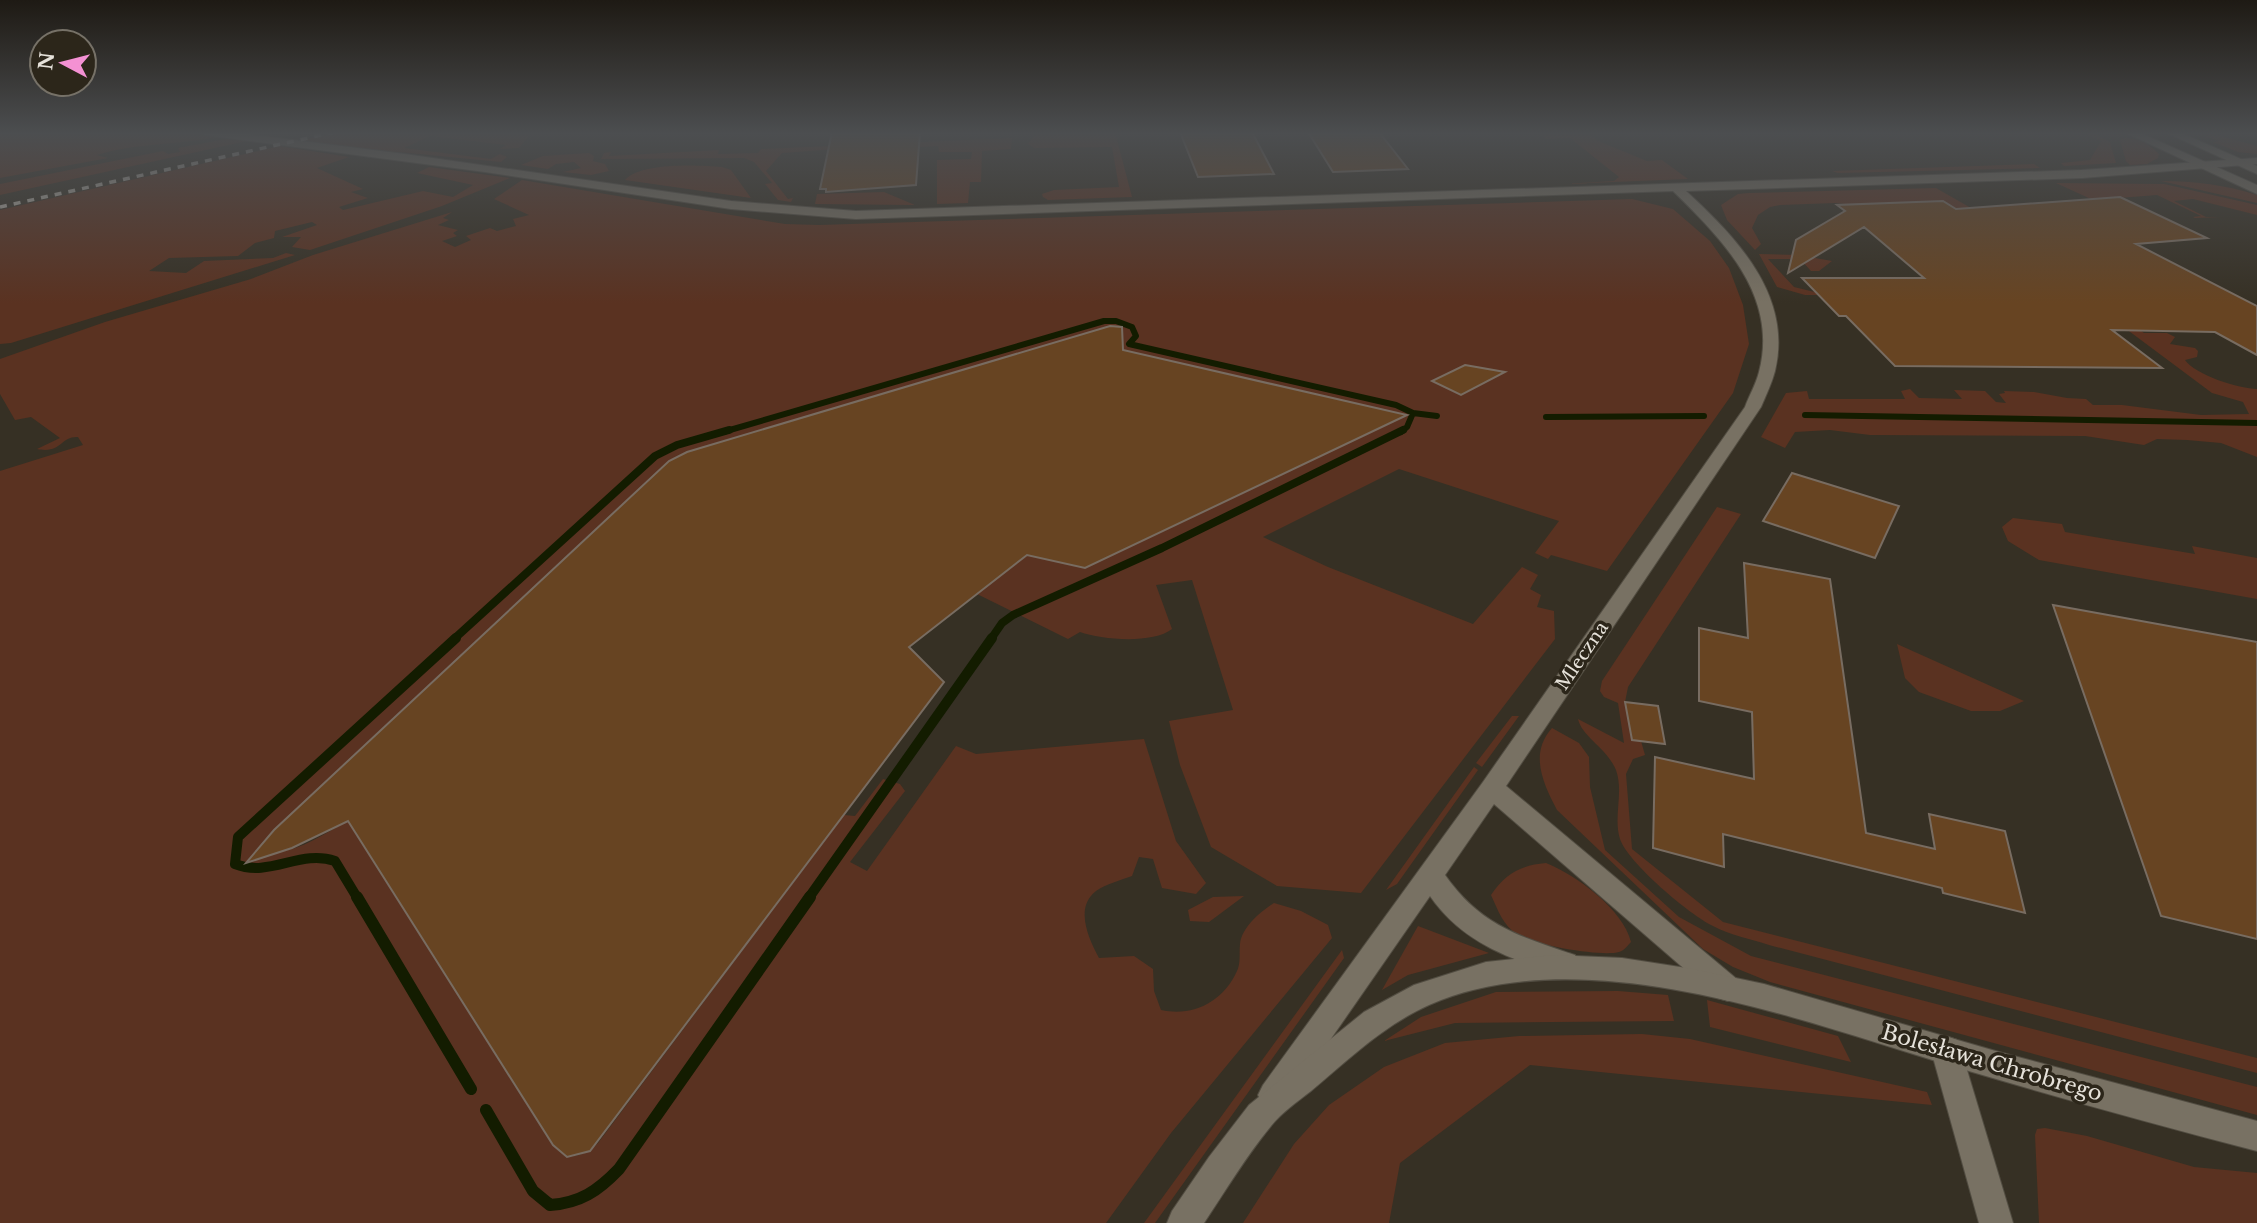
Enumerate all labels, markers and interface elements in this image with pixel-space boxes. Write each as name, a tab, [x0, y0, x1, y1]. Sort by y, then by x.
north arrow	[28, 28, 98, 98]
text: N	[34, 51, 59, 71]
street label: Mleczna	[1551, 618, 1613, 694]
street label: Bolesława Chrobrego	[1879, 1019, 2105, 1107]

